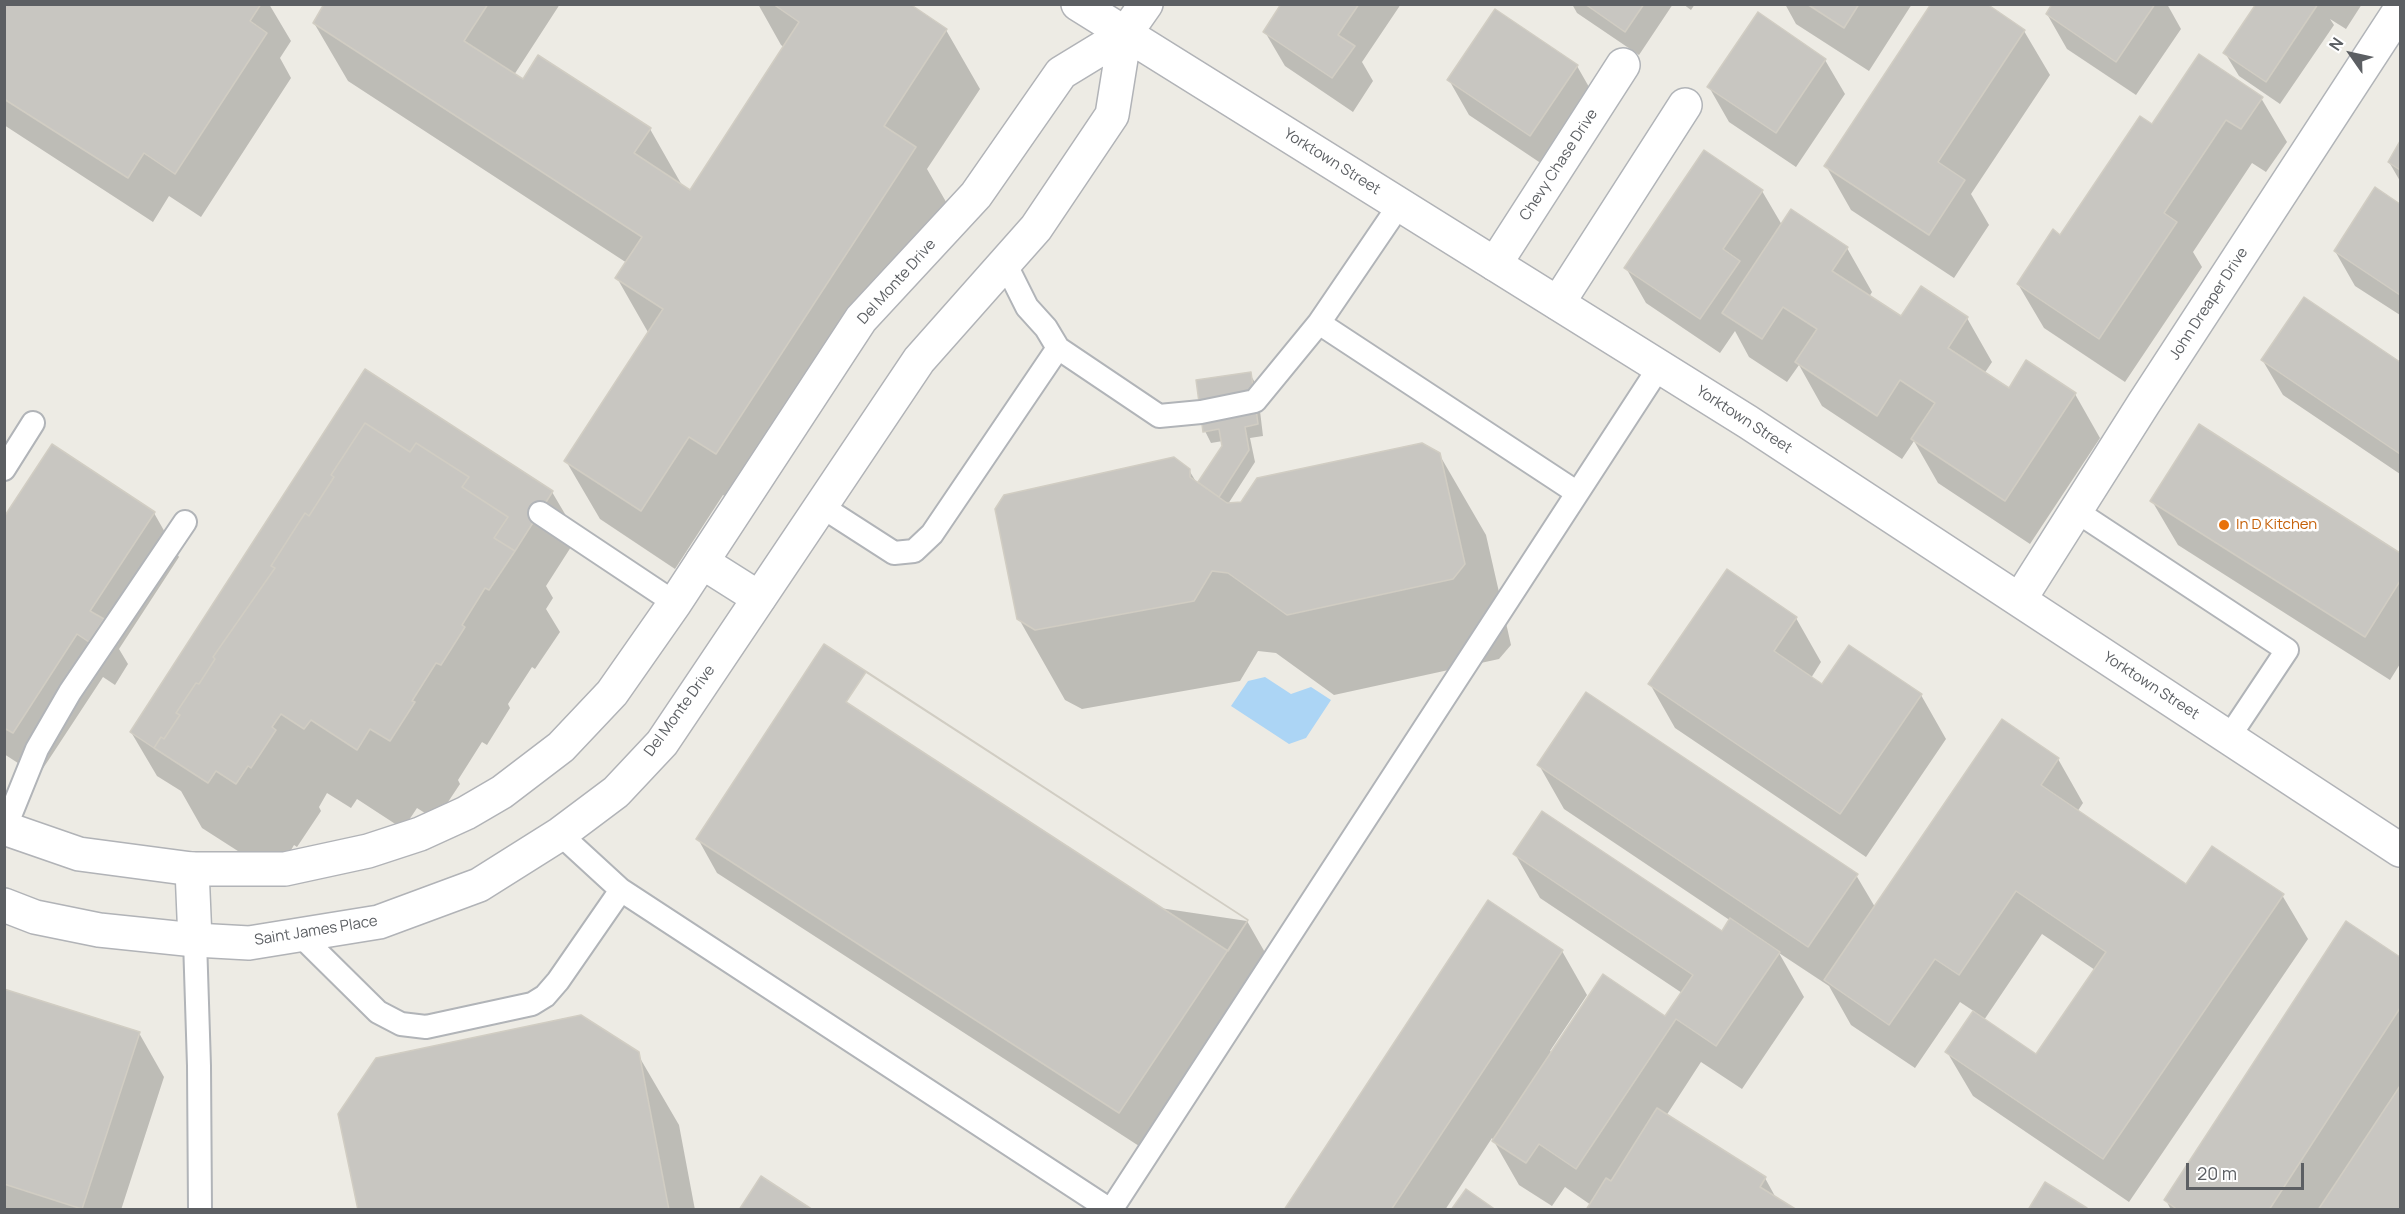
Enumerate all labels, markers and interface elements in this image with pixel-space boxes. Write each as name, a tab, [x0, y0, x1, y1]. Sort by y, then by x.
north arrow	[2321, 24, 2381, 84]
text: N	[2324, 33, 2348, 55]
street label: Chevy Chase Drive	[1516, 106, 1602, 224]
street label: Yorktown Street	[1280, 125, 1384, 199]
street label: Del Monte Drive	[854, 236, 940, 328]
street label: John Dreaper Drive	[2166, 245, 2252, 363]
street label: Yorktown Street	[1693, 382, 1795, 458]
place label: In D Kitchen	[2236, 516, 2317, 534]
marker: In D Kitchen	[2217, 518, 2231, 532]
street label: Yorktown Street	[2100, 648, 2202, 724]
street label: Del Monte Drive	[641, 662, 719, 760]
street label: Saint James Place	[253, 912, 379, 950]
scale bar	[2189, 1151, 2308, 1189]
text: 20 m	[2197, 1161, 2237, 1185]

